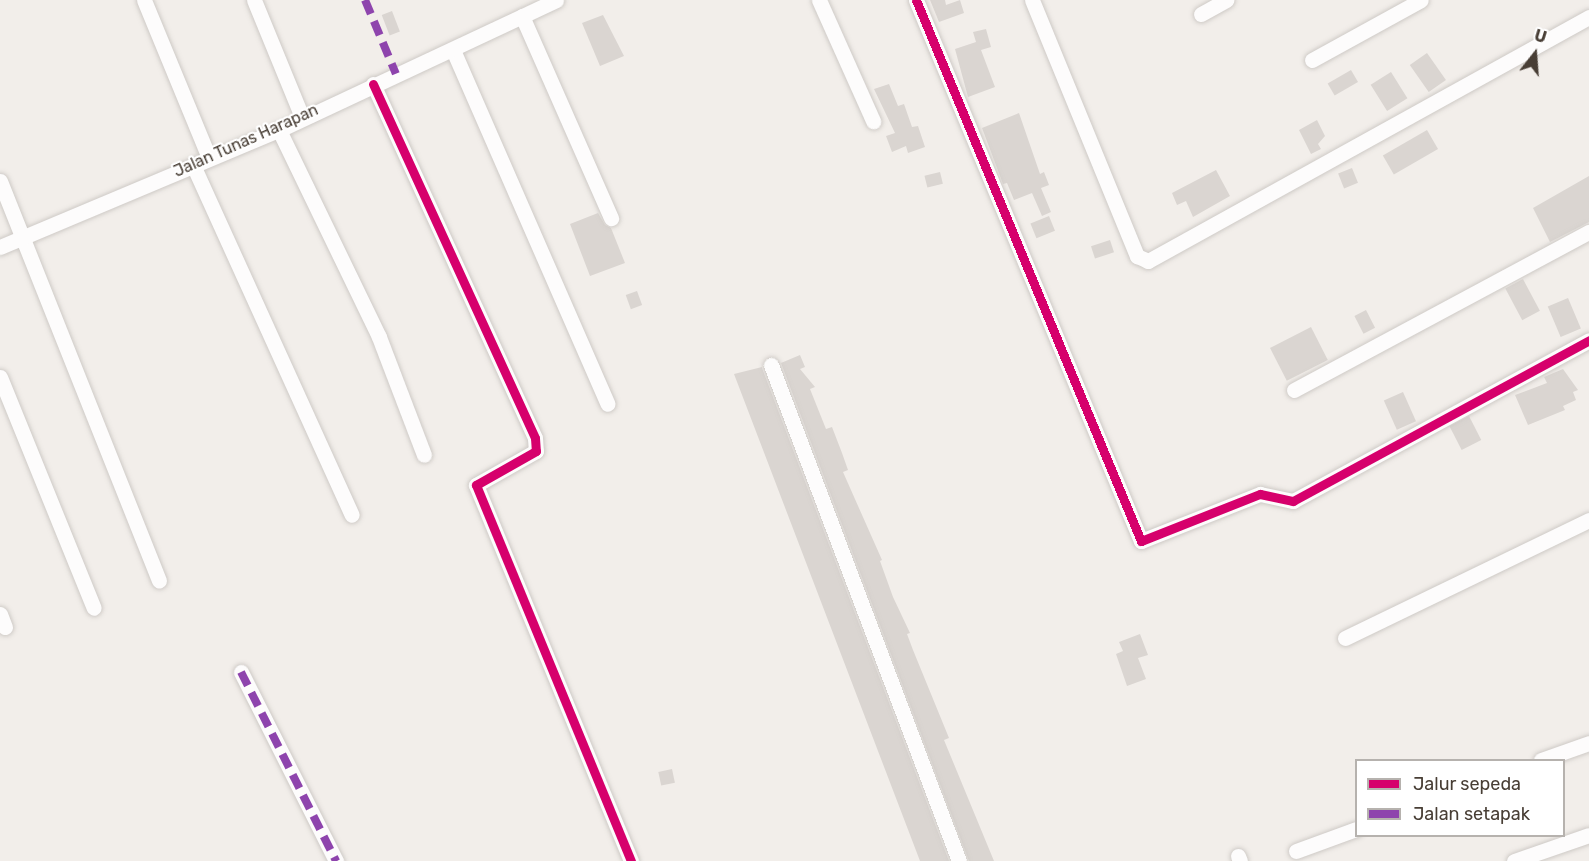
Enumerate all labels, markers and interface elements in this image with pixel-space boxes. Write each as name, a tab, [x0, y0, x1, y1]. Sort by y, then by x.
north arrow	[1505, 24, 1565, 84]
text: U	[1532, 26, 1549, 47]
street label: Jalan Tunas Harapan	[171, 100, 321, 182]
legend	[1355, 759, 1565, 837]
text: Jalur sepeda	[1413, 773, 1521, 795]
text: Jalan setapak	[1413, 803, 1530, 825]

